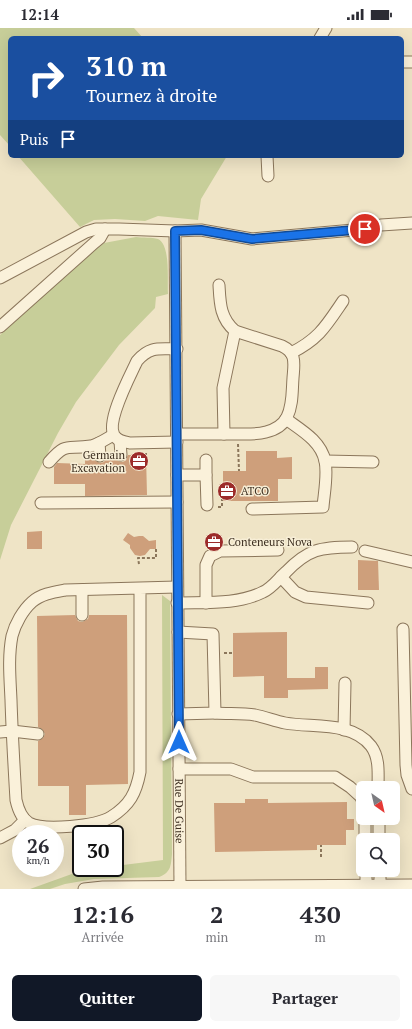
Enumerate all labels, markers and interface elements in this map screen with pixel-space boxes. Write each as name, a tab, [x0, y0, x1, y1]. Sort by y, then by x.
text: 12:14	[20, 4, 59, 24]
text: 310 m	[86, 47, 167, 84]
icon: right	[20, 52, 72, 104]
text: Tournez à droite	[86, 83, 217, 107]
icon: arrive	[57, 128, 79, 150]
text: Puis	[20, 129, 49, 149]
pin	[348, 212, 382, 246]
icon: arrive	[354, 218, 376, 240]
place label: Germain Excavation	[71, 448, 125, 475]
office icon: Germain Excavation	[128, 450, 150, 472]
office icon: ATCO	[216, 480, 238, 502]
place label: ATCO	[241, 484, 269, 498]
office icon: Conteneurs Nova	[203, 531, 225, 553]
place label: Conteneurs Nova	[228, 535, 313, 549]
position arrow	[158, 721, 200, 763]
street label: Rue De Guise	[172, 778, 187, 844]
north arrow	[356, 781, 400, 825]
map controls	[356, 781, 400, 877]
speed limit sign: 30	[72, 825, 124, 877]
text: 26	[27, 832, 49, 859]
button: search	[356, 833, 400, 877]
text: km/h	[26, 854, 50, 867]
text: 12:16	[71, 898, 134, 930]
text: 2	[210, 898, 224, 930]
text: 430	[300, 898, 340, 930]
text: Arrivée	[82, 928, 124, 946]
text: min	[205, 928, 228, 946]
text: m	[315, 928, 326, 946]
button: Quitter	[12, 975, 202, 1021]
button: Partager	[210, 975, 400, 1021]

